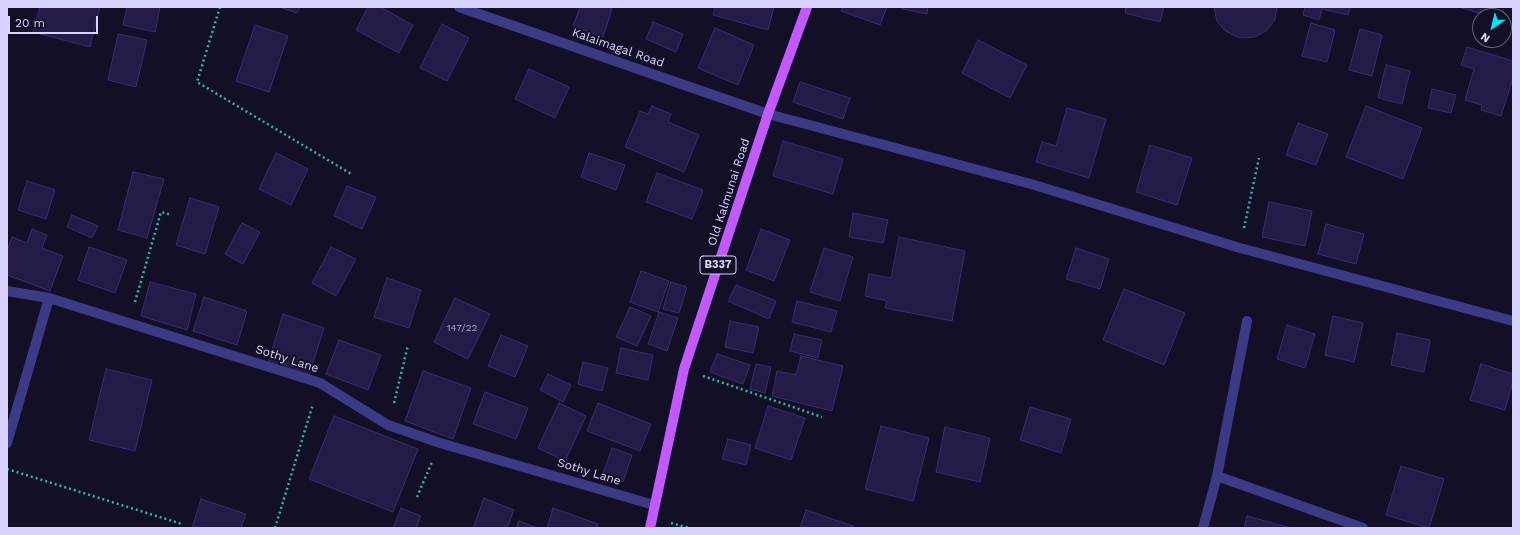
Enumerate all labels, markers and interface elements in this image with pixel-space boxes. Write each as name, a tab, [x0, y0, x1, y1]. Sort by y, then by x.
scale bar	[10, 8, 100, 34]
north arrow	[1472, 8, 1512, 48]
text: 20 m	[15, 16, 45, 30]
street label: Kalaimagal Road	[570, 25, 666, 71]
text: N	[1478, 30, 1492, 45]
street label: Old Kalmunai Road	[705, 136, 753, 248]
road number: B337	[700, 256, 736, 274]
house number: 147/22	[447, 322, 477, 334]
street label: Sothy Lane	[254, 342, 320, 376]
street label: Sothy Lane	[555, 456, 623, 488]

